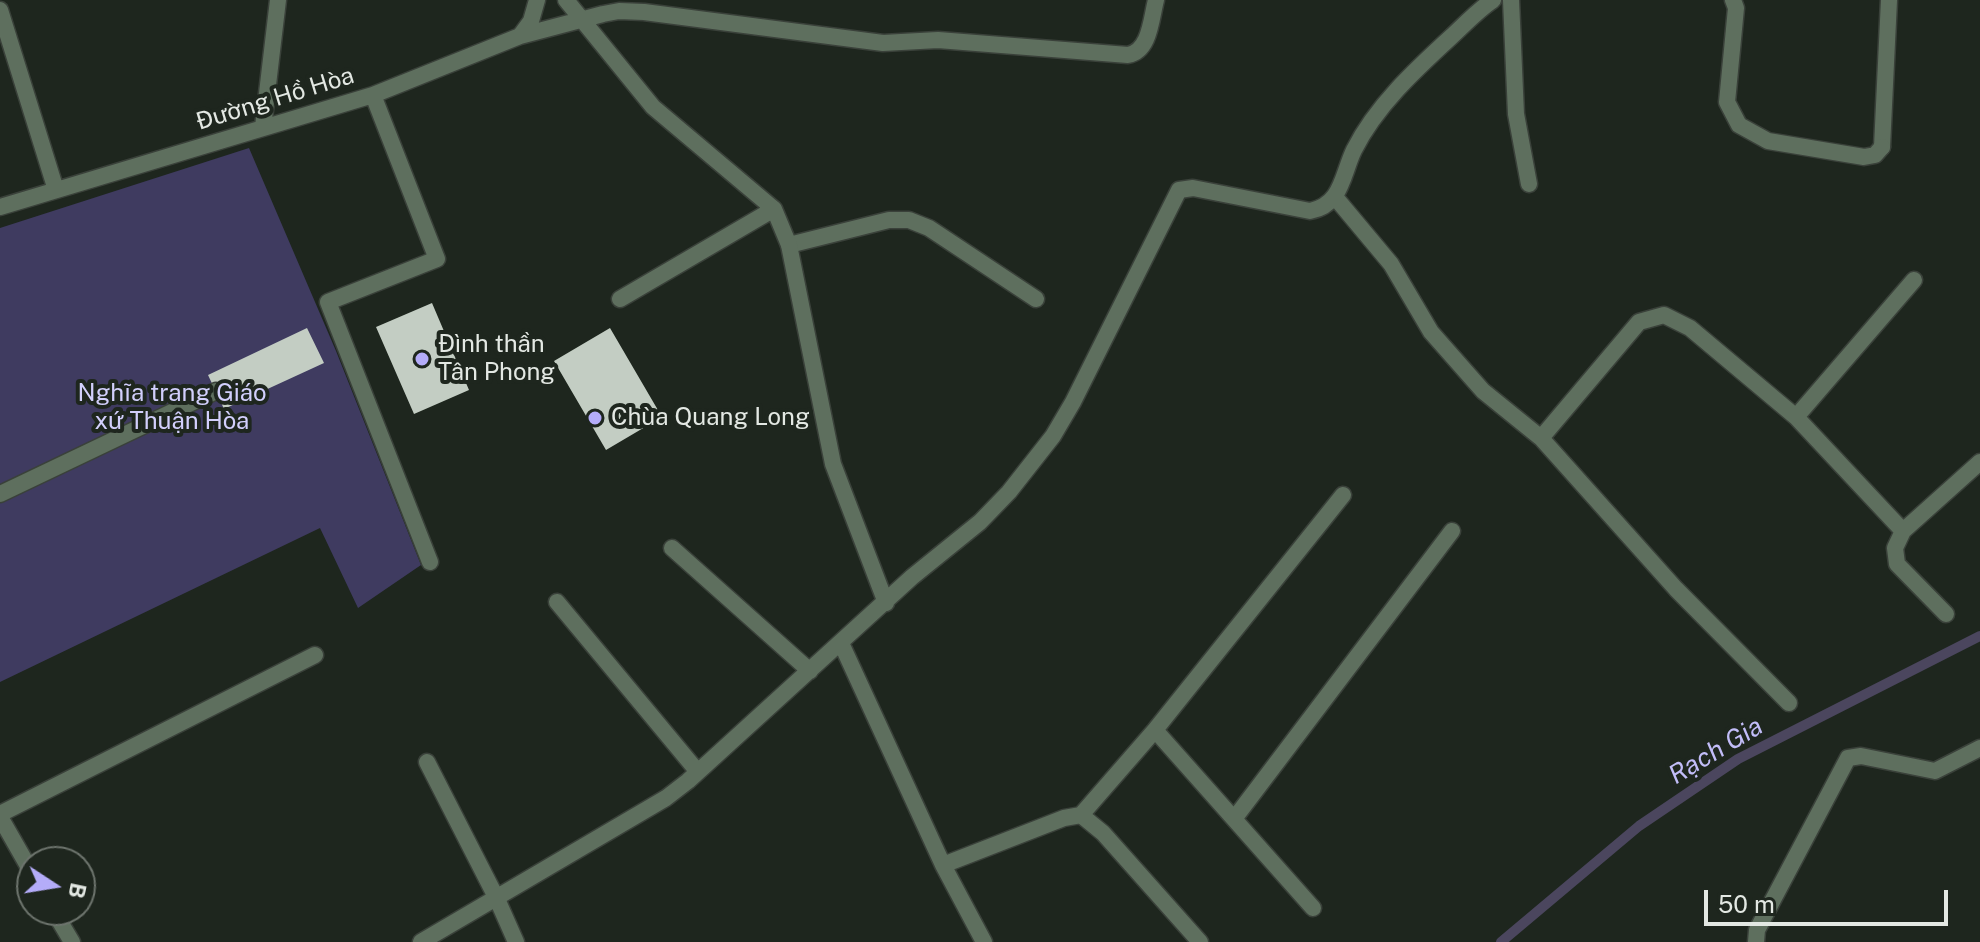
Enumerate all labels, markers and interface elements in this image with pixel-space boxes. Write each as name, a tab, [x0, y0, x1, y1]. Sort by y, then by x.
street label: Đường Hồ Hòa	[193, 61, 357, 137]
place label: Đình thần Tân Phong	[438, 331, 555, 387]
marker: Đình thần Tân Phong	[413, 350, 431, 368]
park label: Nghĩa trang Giáo xứ Thuận Hòa	[77, 380, 267, 436]
place label: Chùa Quang Long	[611, 404, 810, 432]
marker: Chùa Quang Long	[586, 409, 604, 427]
water label: Rạch Gia	[1663, 711, 1769, 791]
north arrow	[16, 846, 96, 926]
scale bar	[1708, 874, 1952, 924]
text: B	[63, 881, 92, 901]
text: 50 m	[1718, 890, 1775, 918]

